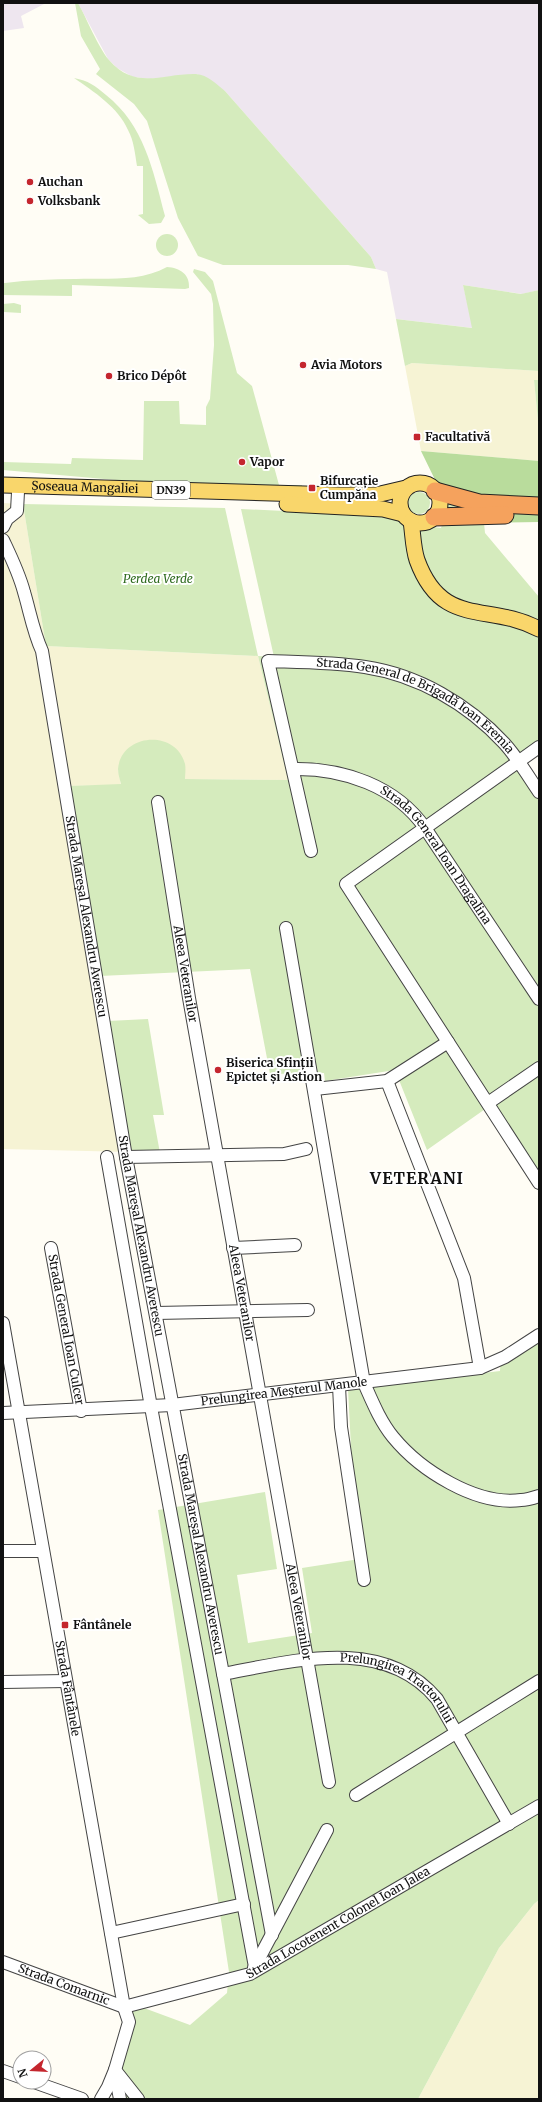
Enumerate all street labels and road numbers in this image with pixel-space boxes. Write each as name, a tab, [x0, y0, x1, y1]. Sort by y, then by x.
street label: Șoseaua Mangaliei	[31, 478, 139, 496]
road number: DN39	[152, 481, 190, 499]
street label: Strada General de Brigadă Ioan Eremia	[316, 654, 518, 757]
street label: Strada General Ioan Dragalina	[378, 782, 495, 927]
street label: Strada Mareșal Alexandru Averescu	[62, 814, 111, 1019]
street label: Aleea Veteranilor	[170, 923, 201, 1024]
street label: Strada Mareșal Alexandru Averescu	[115, 1134, 168, 1338]
street label: Aleea Veteranilor	[226, 1242, 258, 1343]
street label: Strada General Ioan Culcer	[45, 1253, 88, 1407]
street label: Prelungirea Meșterul Manole	[200, 1374, 368, 1408]
street label: Strada Mareșal Alexandru Averescu	[175, 1452, 227, 1656]
street label: Aleea Veteranilor	[283, 1561, 315, 1662]
street label: Strada Fântânele	[52, 1639, 84, 1737]
street label: Prelungirea Tractorului	[340, 1650, 457, 1725]
street label: Strada Locotenent Colonel Ioan Jalea	[243, 1863, 433, 1982]
street label: Strada Comarnic	[16, 1960, 112, 2008]

